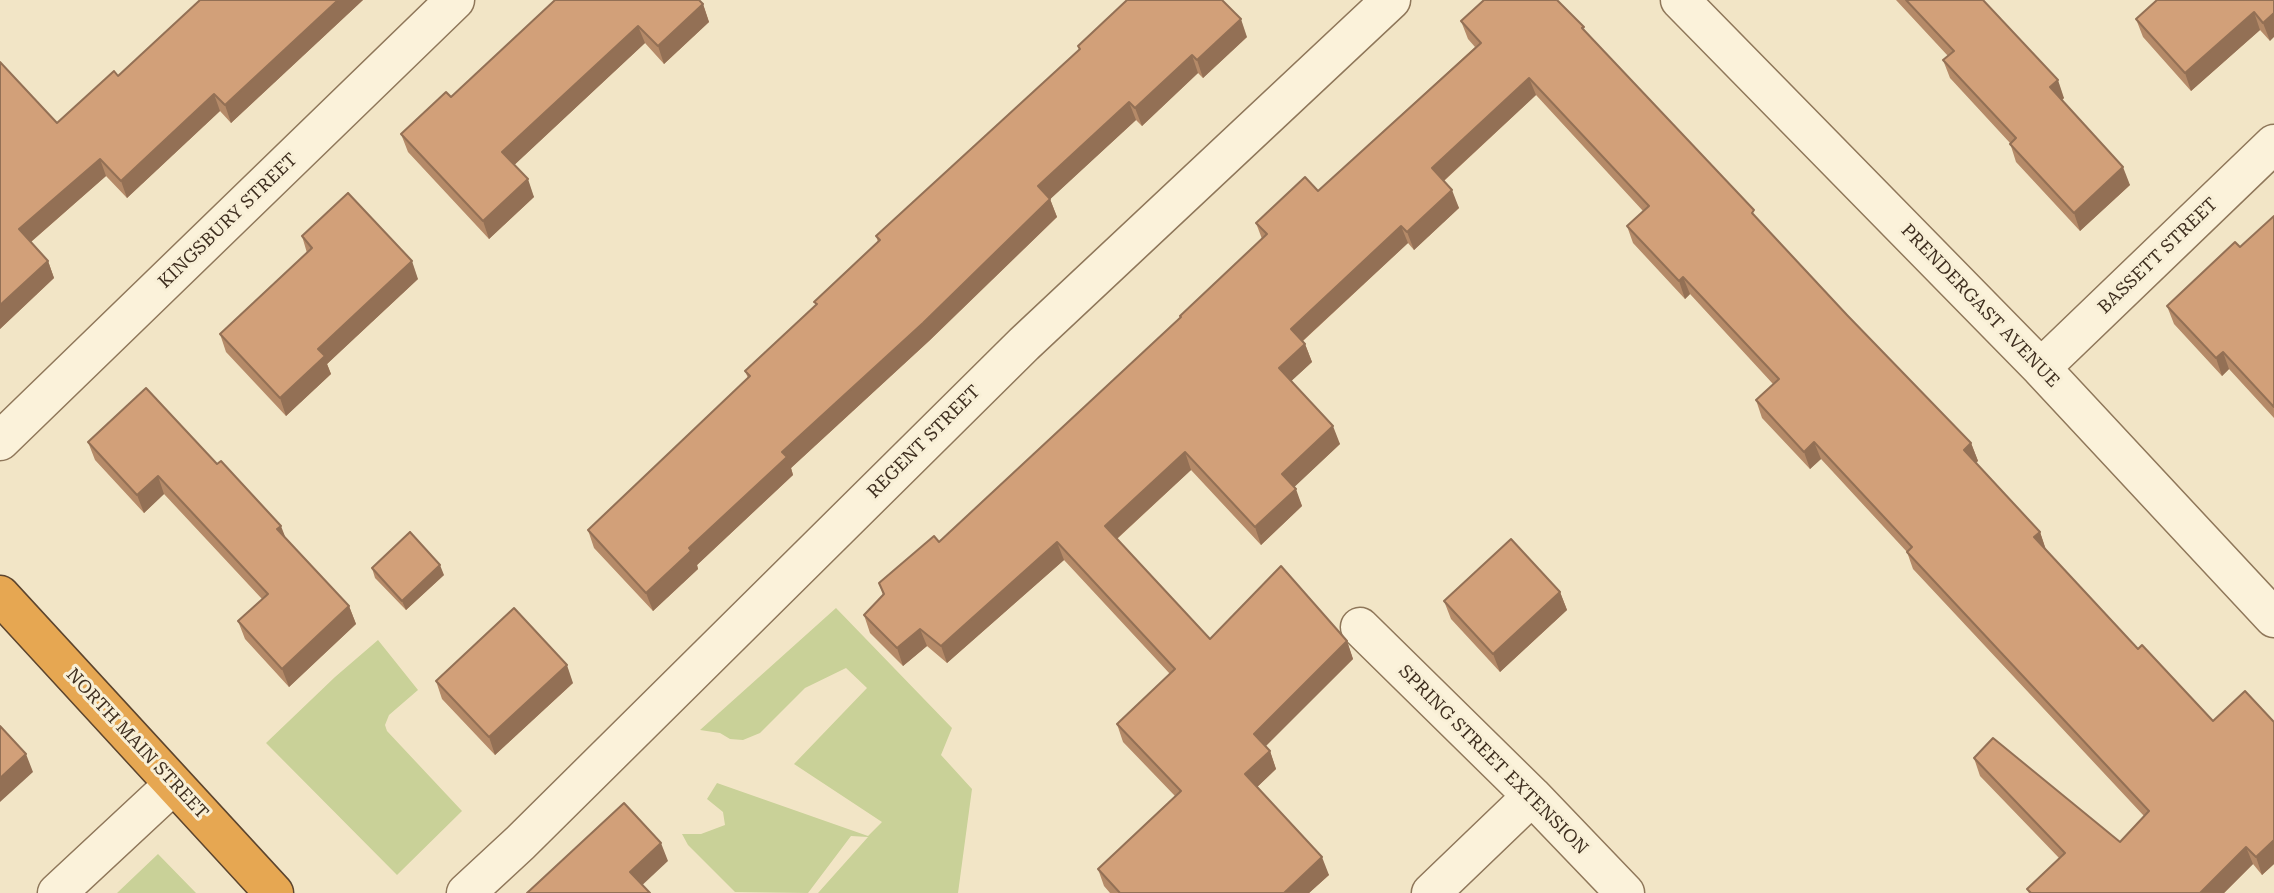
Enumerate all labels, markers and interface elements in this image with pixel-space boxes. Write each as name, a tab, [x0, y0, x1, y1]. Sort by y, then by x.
street label: KINGSBURY STREET	[154, 149, 302, 293]
street label: BASSETT STREET	[2094, 193, 2222, 319]
street label: PRENDERGAST AVENUE	[1896, 220, 2064, 392]
street label: REGENT STREET	[863, 381, 985, 503]
street label: SPRING STREET EXTENSION	[1394, 661, 1592, 859]
street label: NORTH MAIN STREET	[61, 664, 213, 824]

